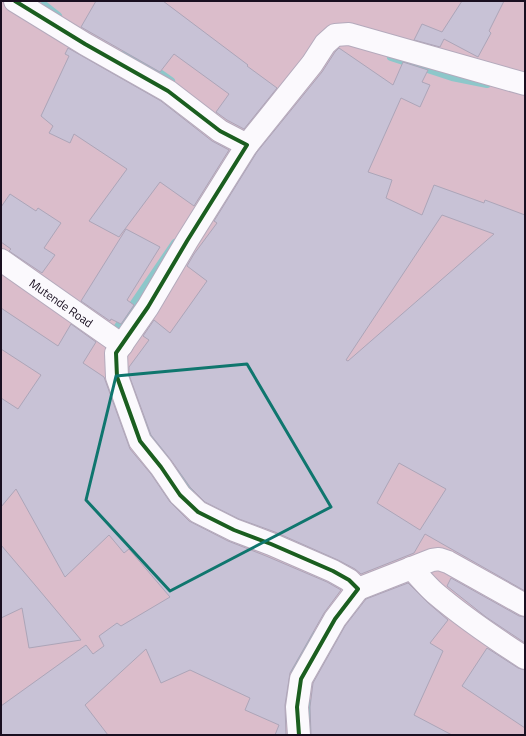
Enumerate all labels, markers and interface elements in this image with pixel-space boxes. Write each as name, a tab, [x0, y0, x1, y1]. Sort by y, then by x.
street label: Mutende Road	[26, 273, 97, 332]

